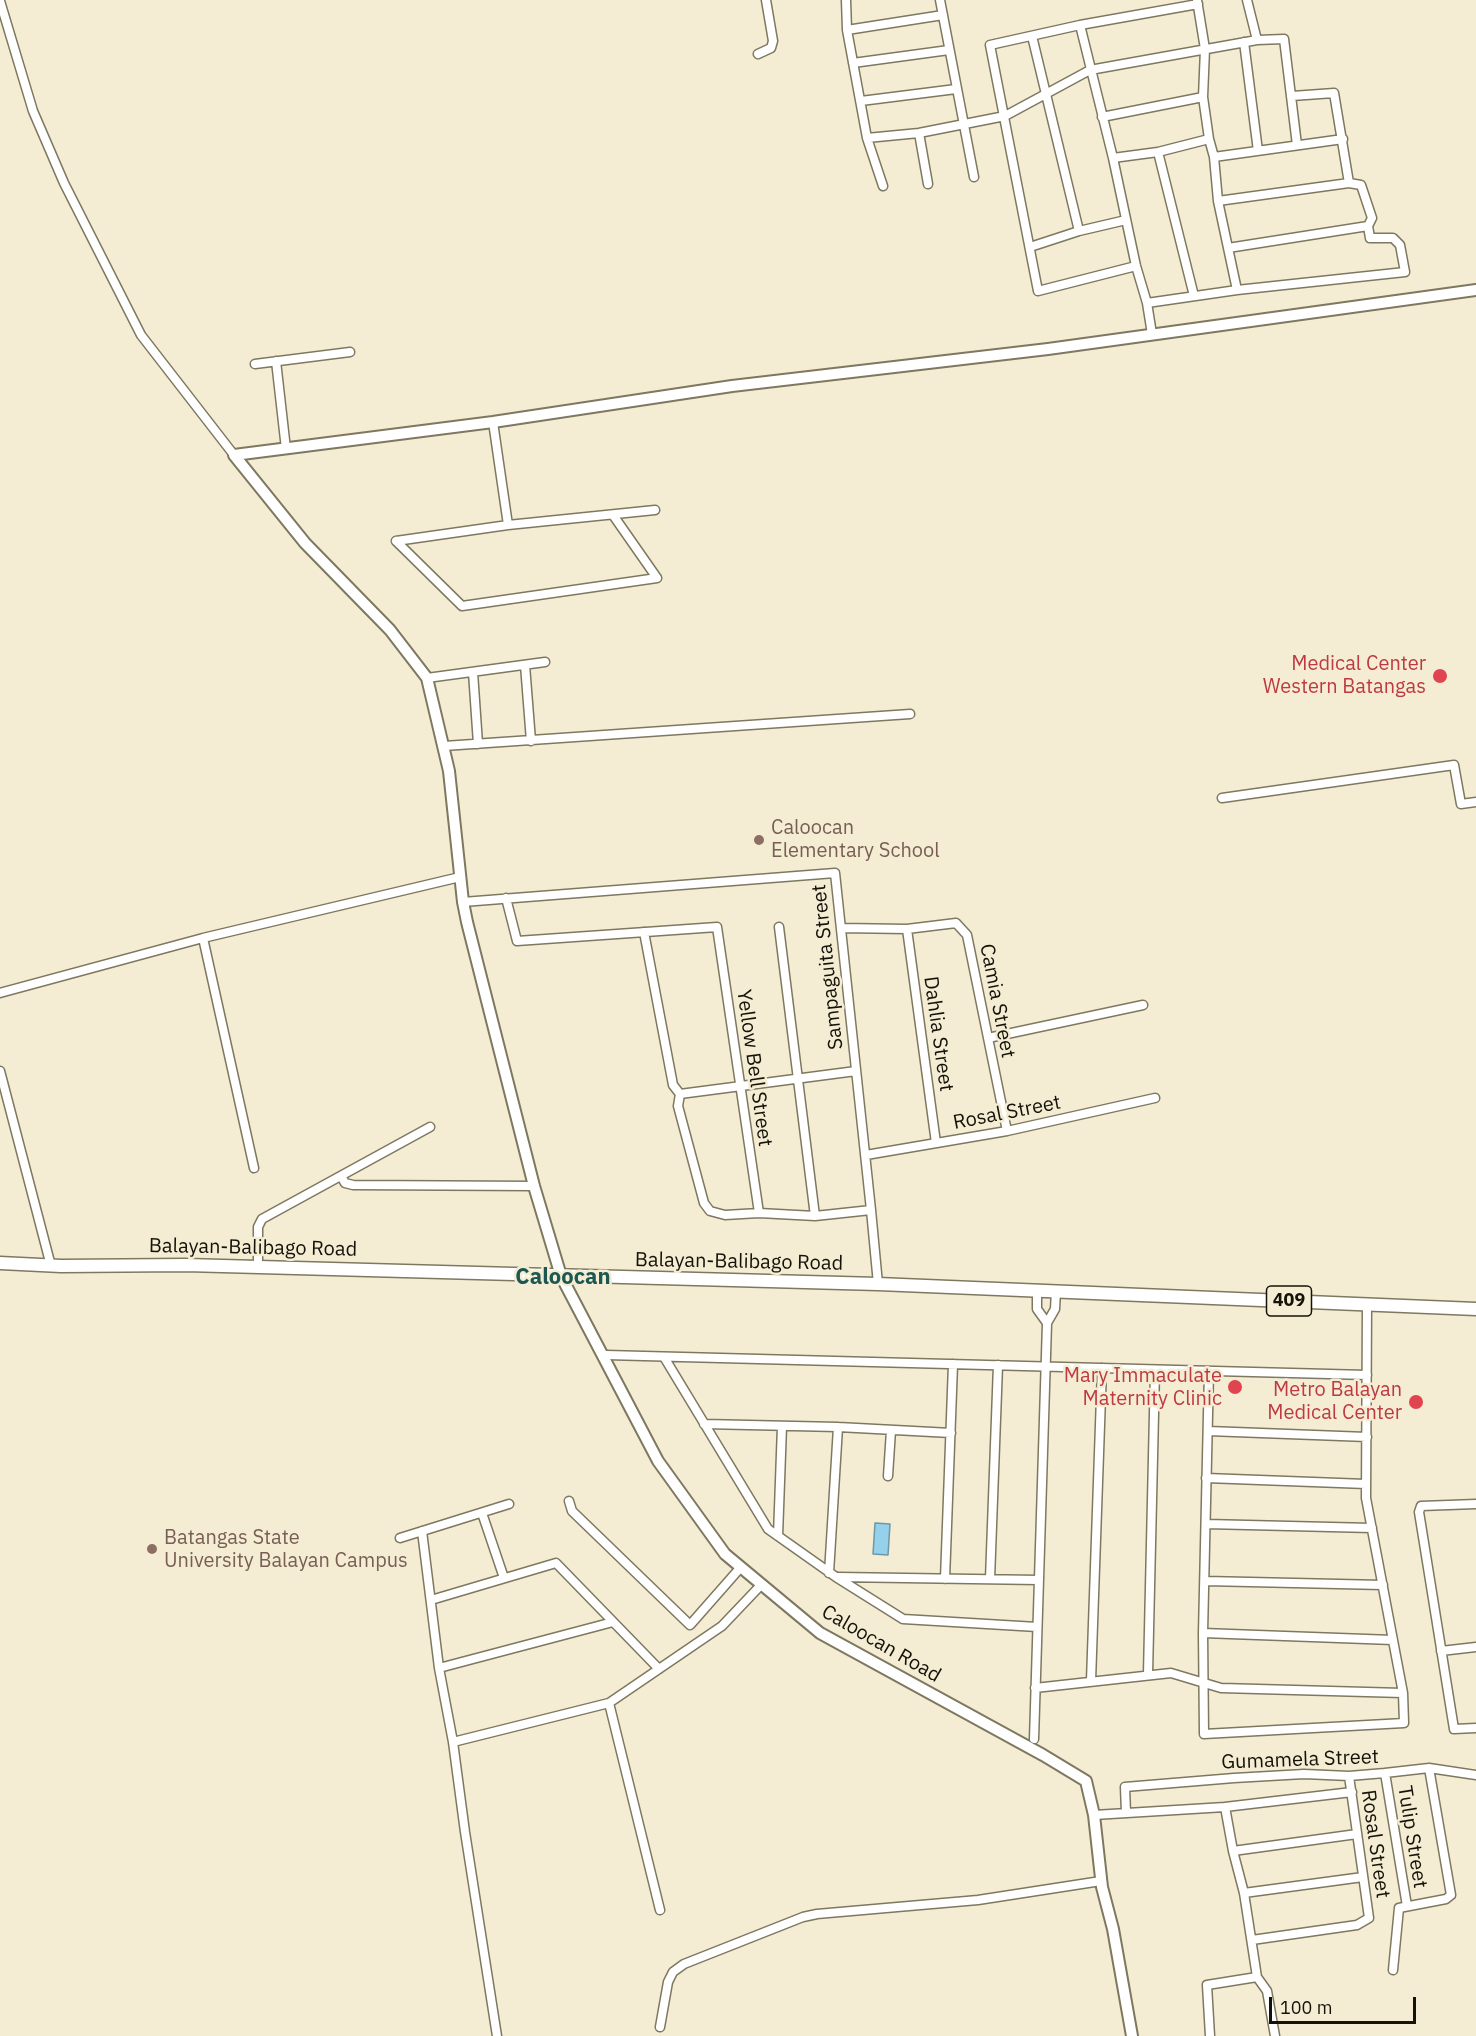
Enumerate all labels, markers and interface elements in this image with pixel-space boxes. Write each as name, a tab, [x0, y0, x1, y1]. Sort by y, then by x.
place label: Medical Center Western Batangas	[1263, 652, 1426, 699]
marker: Medical Center Western Batangas	[1431, 667, 1449, 685]
place label: Caloocan Elementary School	[771, 816, 940, 863]
marker: Caloocan Elementary School	[752, 833, 766, 847]
street label: Sampaguita Street	[807, 883, 849, 1051]
street label: Camia Street	[974, 942, 1020, 1060]
street label: Dahlia Street	[918, 975, 958, 1093]
street label: Yellow Bell Street	[731, 988, 777, 1148]
street label: Rosal Street	[951, 1091, 1063, 1135]
street label: Balayan-Balibago Road	[149, 1234, 357, 1262]
street label: Balayan-Balibago Road	[635, 1248, 843, 1276]
district label: Caloocan	[515, 1265, 611, 1291]
road number: 409	[1266, 1286, 1312, 1316]
place label: Mary Immaculate Maternity Clinic	[1064, 1364, 1222, 1411]
marker: Mary Immaculate Maternity Clinic	[1226, 1378, 1244, 1396]
place label: Metro Balayan Medical Center	[1267, 1378, 1402, 1425]
marker: Metro Balayan Medical Center	[1407, 1393, 1425, 1411]
place label: Batangas State University Balayan Campus	[164, 1526, 408, 1573]
marker: Batangas State University Balayan Campus	[145, 1542, 159, 1556]
street label: Caloocan Road	[817, 1600, 945, 1688]
street label: Gumamela Street	[1221, 1745, 1379, 1775]
street label: Tulip Street	[1392, 1784, 1432, 1890]
street label: Rosal Street	[1356, 1788, 1394, 1900]
scale bar	[1272, 1985, 1419, 2023]
text: 100 m	[1280, 1996, 1332, 2019]

